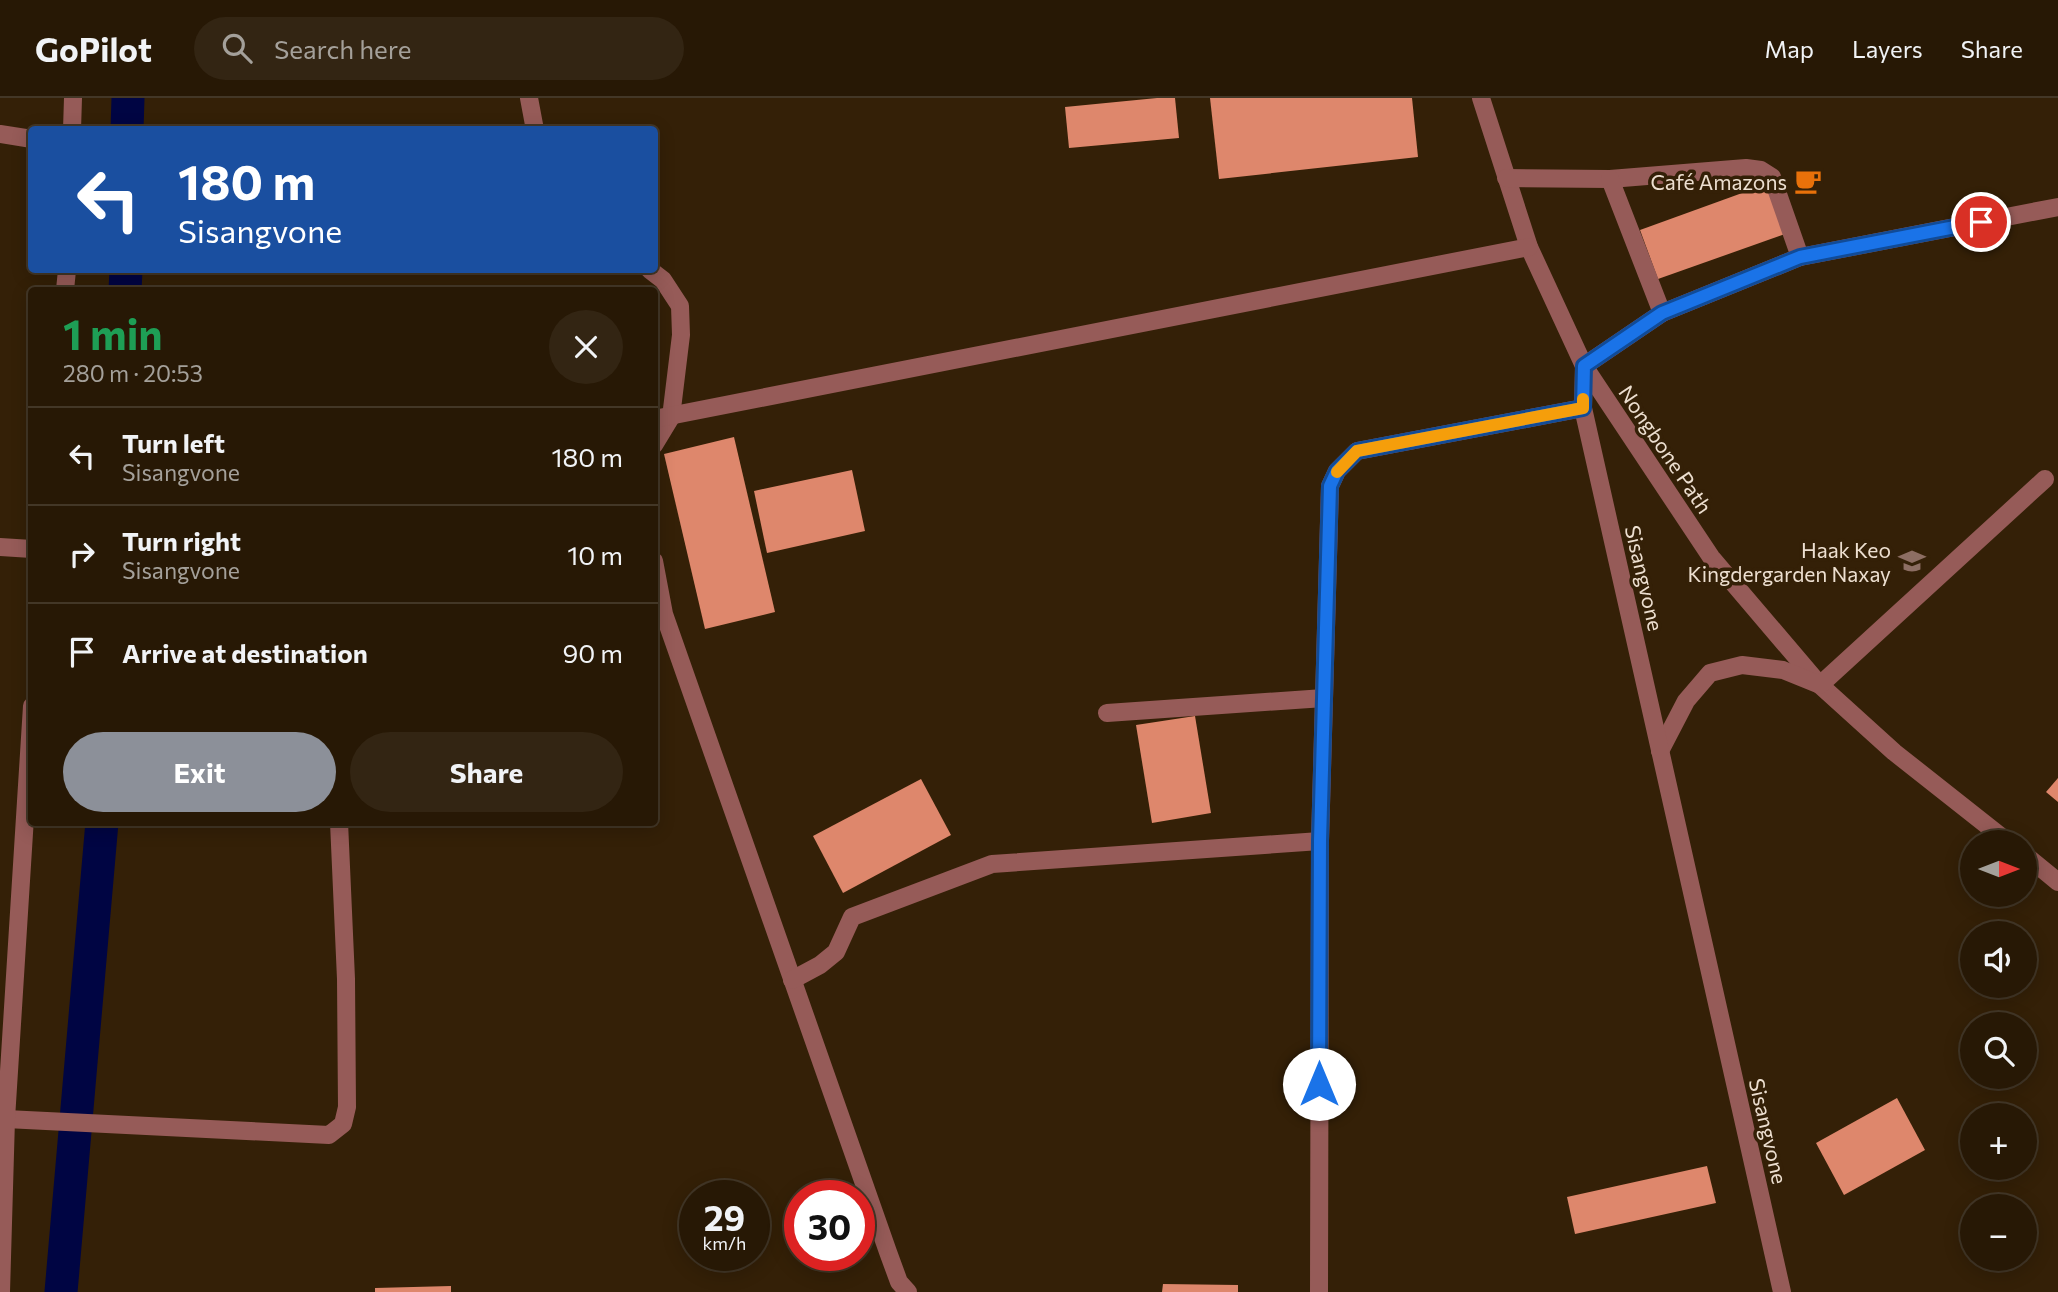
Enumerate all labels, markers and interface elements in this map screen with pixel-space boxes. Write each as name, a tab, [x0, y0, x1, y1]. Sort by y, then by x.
search box	[194, 17, 684, 80]
text: GoPilot	[35, 28, 152, 69]
icon: search	[218, 29, 256, 67]
text: Search here	[274, 33, 411, 64]
text: Map	[1765, 34, 1814, 63]
text: Layers	[1852, 34, 1923, 63]
text: Share	[1961, 34, 2023, 63]
text: 180 m	[178, 150, 315, 210]
icon: left	[63, 154, 154, 245]
cafe icon: Café Amazons	[1793, 166, 1823, 196]
place label: Café Amazons	[1650, 169, 1787, 194]
pin	[1951, 192, 2011, 252]
icon: arrive	[1962, 203, 2000, 241]
text: Sisangvone	[178, 210, 342, 250]
text: 1 min	[63, 307, 163, 359]
button: close	[549, 310, 623, 384]
text: 280 m · 20:53	[63, 359, 203, 387]
street label: Nongbone Path	[1614, 380, 1718, 518]
text: Turn left	[122, 427, 225, 458]
icon: left	[63, 437, 101, 475]
text: 180 m	[551, 441, 623, 472]
text: Sisangvone	[122, 458, 240, 486]
street label: Sisangvone	[1621, 523, 1669, 633]
text: Turn right	[122, 525, 241, 556]
icon: right	[63, 535, 101, 573]
place label: Haak Keo Kingdergarden Naxay	[1688, 537, 1891, 586]
text: 10 m	[567, 539, 623, 570]
school or university icon: Haak Keo Kingdergarden Naxay	[1897, 546, 1927, 576]
text: Sisangvone	[122, 556, 240, 584]
icon: arrive	[63, 633, 101, 671]
text: Arrive at destination	[122, 637, 368, 668]
text: 90 m	[563, 637, 623, 668]
button: Exit	[63, 732, 336, 812]
button: Share	[350, 732, 623, 812]
north arrow	[1960, 830, 2037, 906]
map controls	[1960, 830, 2037, 1271]
button: sound	[1960, 921, 2037, 998]
button: search	[1960, 1012, 2037, 1089]
position arrow	[1282, 1047, 1356, 1121]
street label: Sisangvone	[1745, 1076, 1793, 1186]
button: +	[1960, 1103, 2037, 1180]
speed limit sign: 30	[784, 1180, 875, 1271]
button: −	[1960, 1194, 2037, 1271]
text: 29	[704, 1195, 745, 1238]
text: km/h	[703, 1232, 746, 1254]

